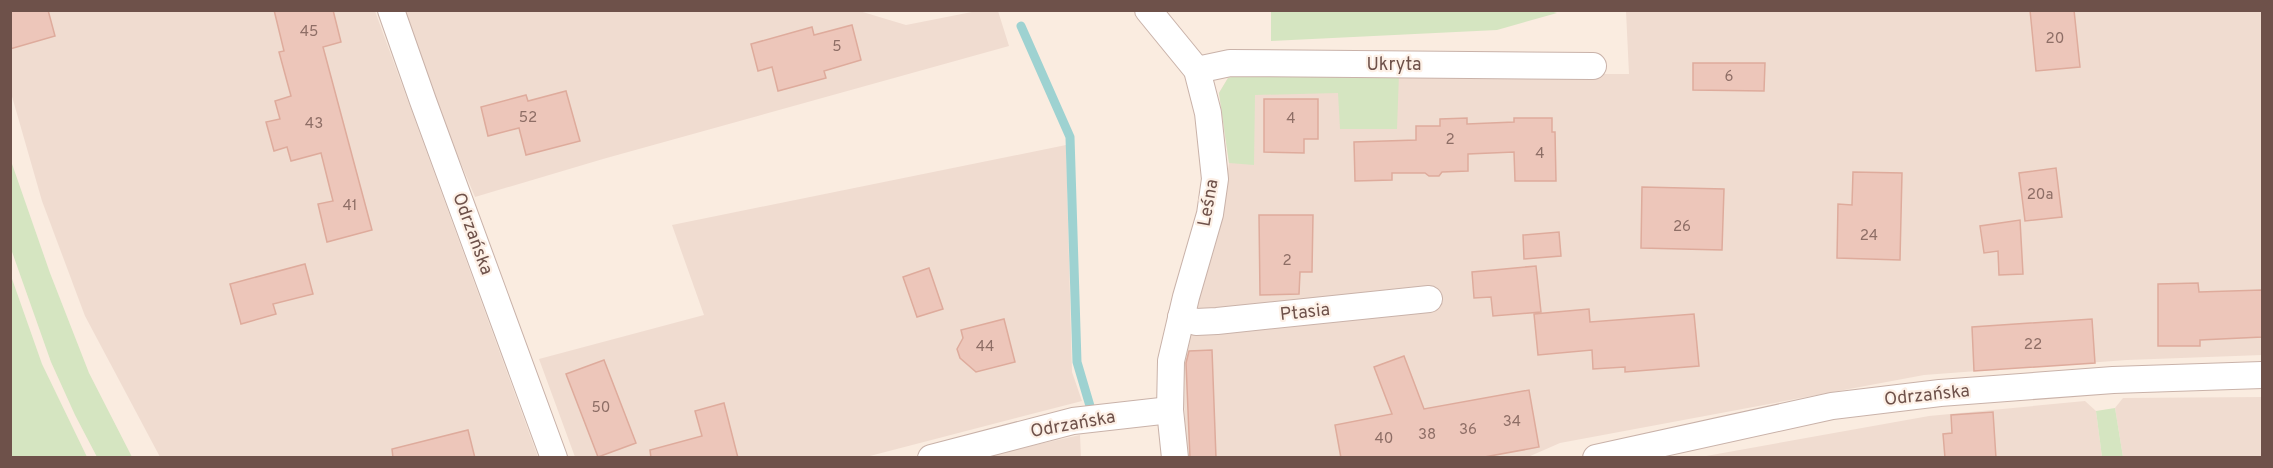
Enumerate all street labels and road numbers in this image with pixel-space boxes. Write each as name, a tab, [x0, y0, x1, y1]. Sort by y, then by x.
street label: Ukryta	[1366, 54, 1422, 77]
street label: Leśna	[1194, 177, 1224, 229]
street label: Odrzańska	[447, 190, 497, 278]
street label: Ptasia	[1279, 299, 1331, 327]
street label: Odrzańska	[1883, 380, 1971, 412]
street label: Odrzańska	[1029, 406, 1117, 444]

